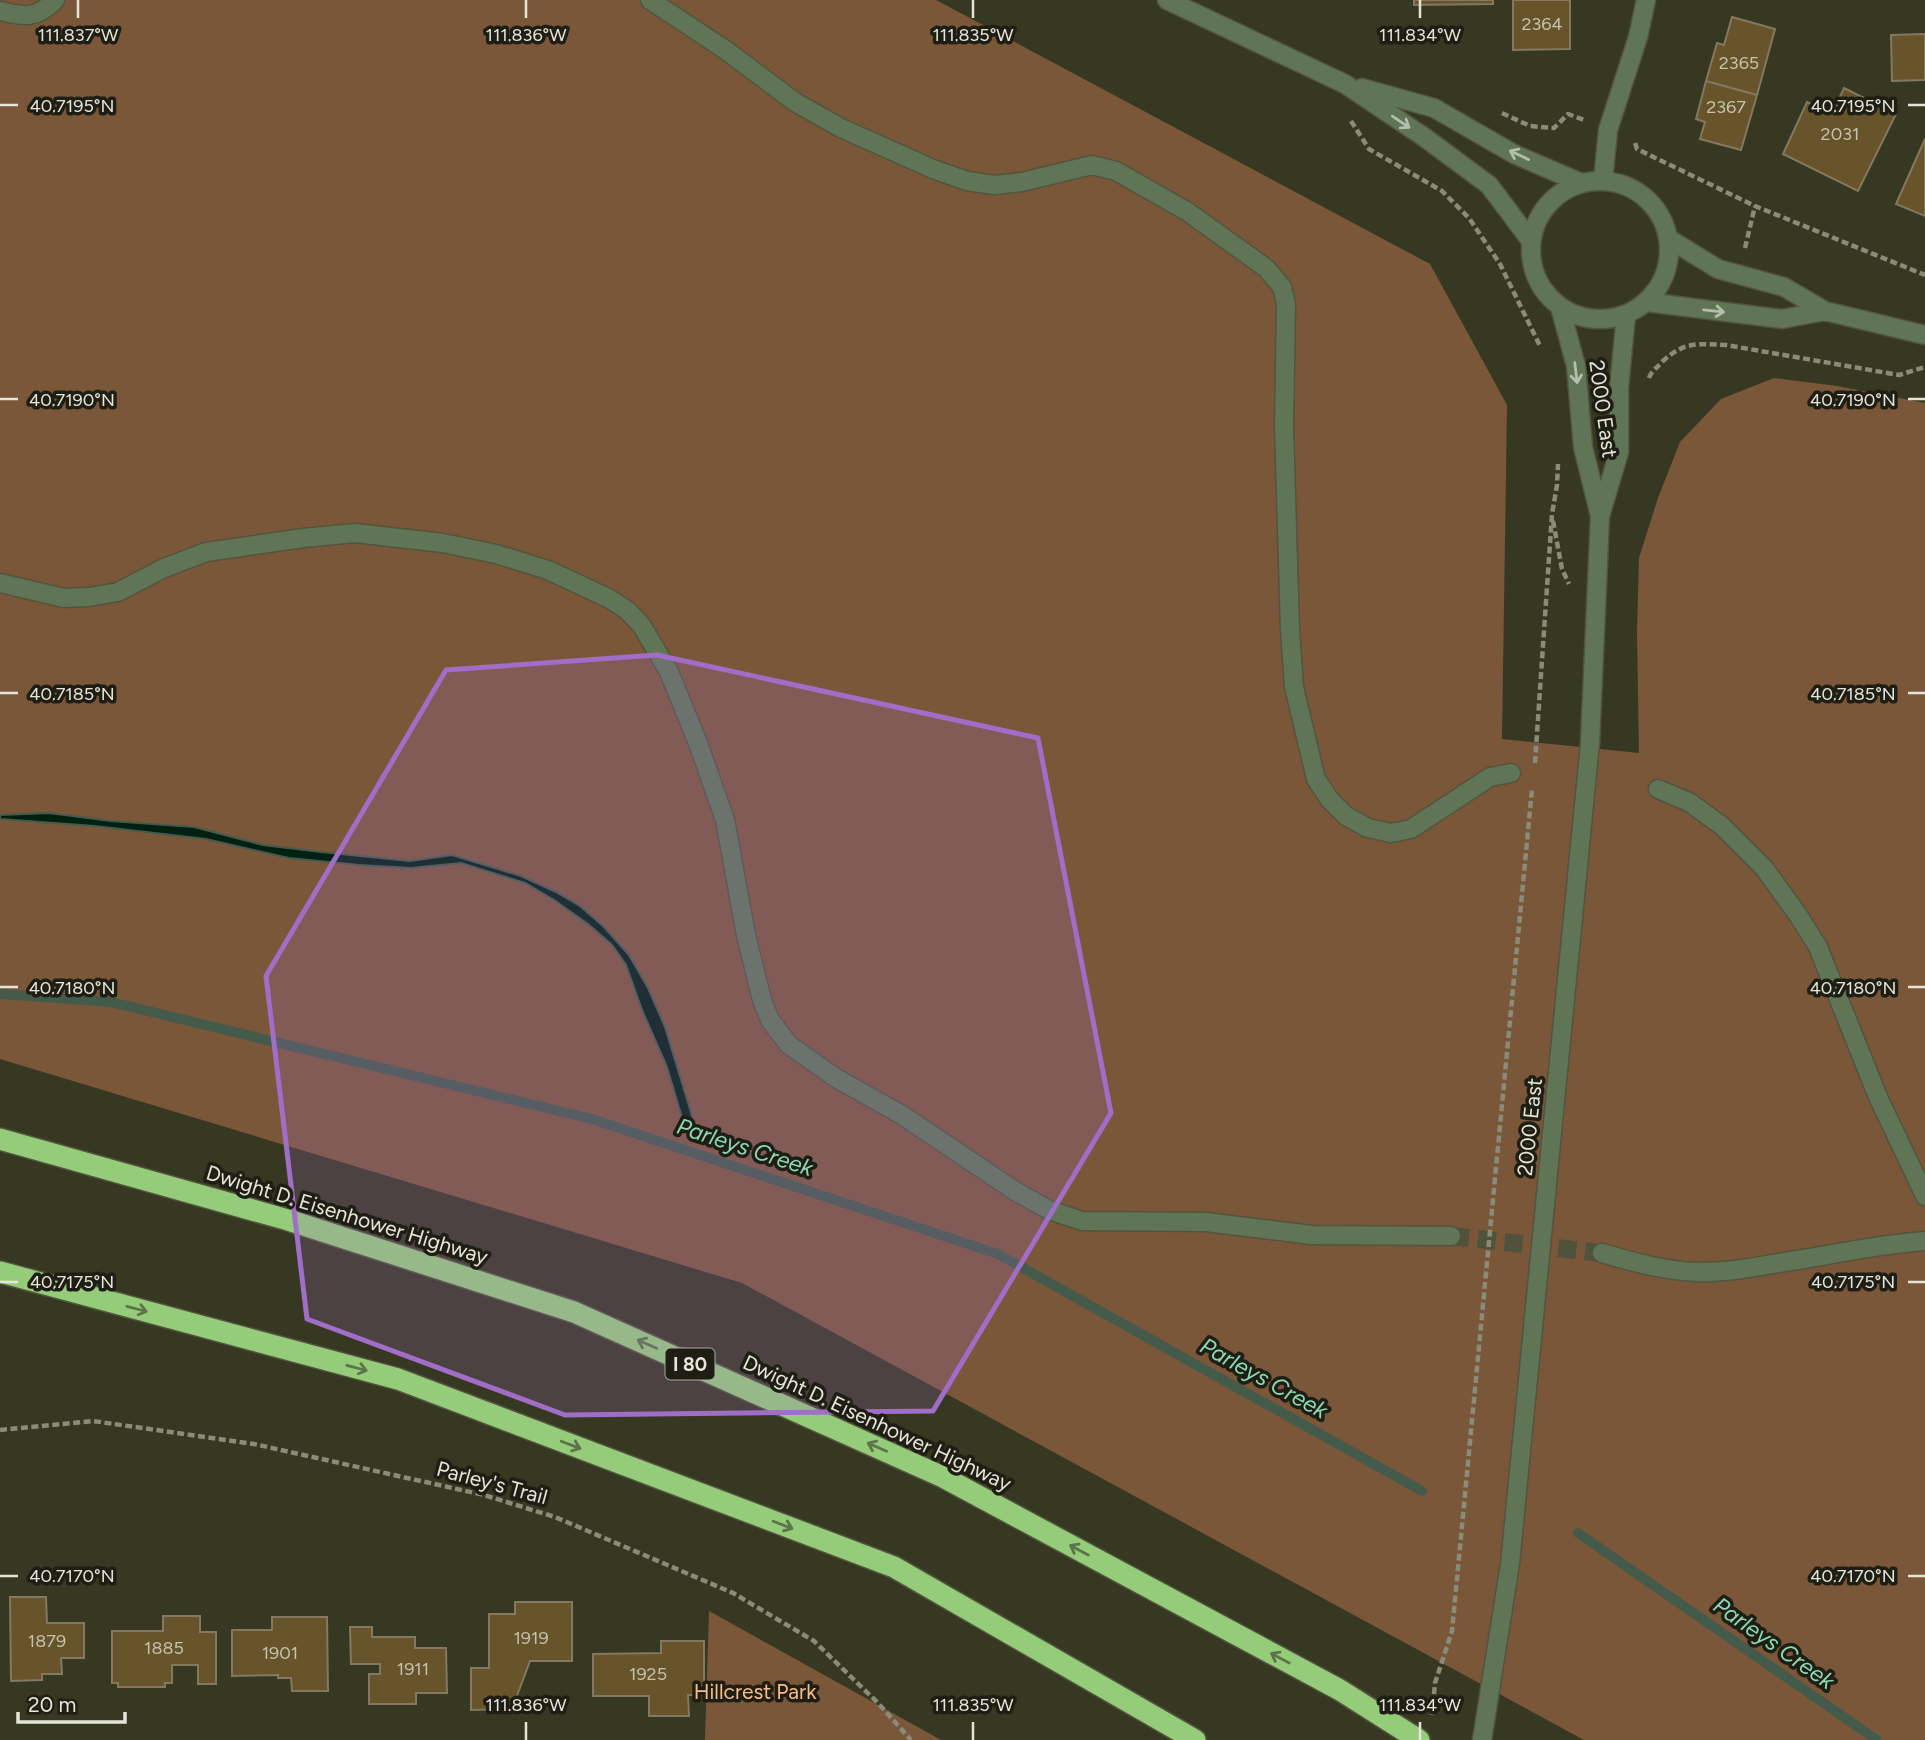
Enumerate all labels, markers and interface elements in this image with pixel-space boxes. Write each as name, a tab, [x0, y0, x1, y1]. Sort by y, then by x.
house number: 2364	[1521, 13, 1563, 35]
text: 111.837°W	[38, 24, 119, 46]
text: 111.836°W	[486, 24, 567, 46]
text: 111.835°W	[932, 24, 1014, 46]
text: 111.834°W	[1379, 24, 1462, 46]
house number: 2365	[1719, 52, 1759, 74]
text: 40.7195°N	[30, 95, 114, 117]
text: 40.7195°N	[1811, 95, 1895, 117]
house number: 2367	[1706, 96, 1746, 118]
one-way arrow	[1391, 115, 1411, 129]
house number: 2031	[1821, 123, 1859, 145]
one-way arrow	[1509, 148, 1530, 162]
one-way arrow	[1702, 304, 1725, 317]
street label: 2000 East	[1584, 359, 1623, 459]
one-way arrow	[1570, 361, 1583, 384]
text: 40.7190°N	[29, 389, 115, 411]
text: 40.7190°N	[1810, 389, 1896, 411]
text: 40.7185°N	[29, 683, 115, 705]
text: 40.7185°N	[1810, 683, 1896, 705]
text: 40.7180°N	[29, 977, 115, 999]
text: 40.7180°N	[1810, 977, 1896, 999]
street label: 2000 East	[1512, 1077, 1547, 1177]
water label: Parleys Creek	[673, 1112, 817, 1182]
street label: Dwight D. Eisenhower Highway	[203, 1160, 491, 1269]
text: 40.7175°N	[30, 1271, 114, 1293]
text: 40.7175°N	[1811, 1271, 1895, 1293]
one-way arrow	[125, 1303, 148, 1316]
water label: Parleys Creek	[1195, 1331, 1333, 1425]
one-way arrow	[636, 1337, 658, 1350]
road number: I 80	[666, 1348, 714, 1380]
street label: Dwight D. Eisenhower Highway	[739, 1349, 1015, 1496]
one-way arrow	[345, 1362, 367, 1375]
one-way arrow	[559, 1439, 581, 1452]
one-way arrow	[867, 1440, 888, 1453]
street label: Parley's Trail	[434, 1456, 550, 1509]
one-way arrow	[772, 1520, 794, 1533]
one-way arrow	[1070, 1543, 1090, 1557]
text: 40.7170°N	[29, 1565, 115, 1587]
text: 40.7170°N	[1810, 1565, 1896, 1587]
water label: Parleys Creek	[1708, 1591, 1841, 1696]
house number: 1919	[513, 1627, 549, 1649]
house number: 1879	[28, 1630, 66, 1652]
house number: 1885	[144, 1637, 184, 1659]
house number: 1901	[262, 1642, 298, 1664]
one-way arrow	[1270, 1651, 1291, 1664]
house number: 1911	[397, 1658, 429, 1680]
house number: 1925	[629, 1663, 667, 1685]
park label: Hillcrest Park	[694, 1679, 817, 1704]
scale bar	[18, 1680, 124, 1724]
text: 20 m	[28, 1692, 76, 1717]
text: 111.836°W	[486, 1694, 567, 1716]
text: 111.835°W	[932, 1694, 1014, 1716]
text: 111.834°W	[1379, 1694, 1462, 1716]

